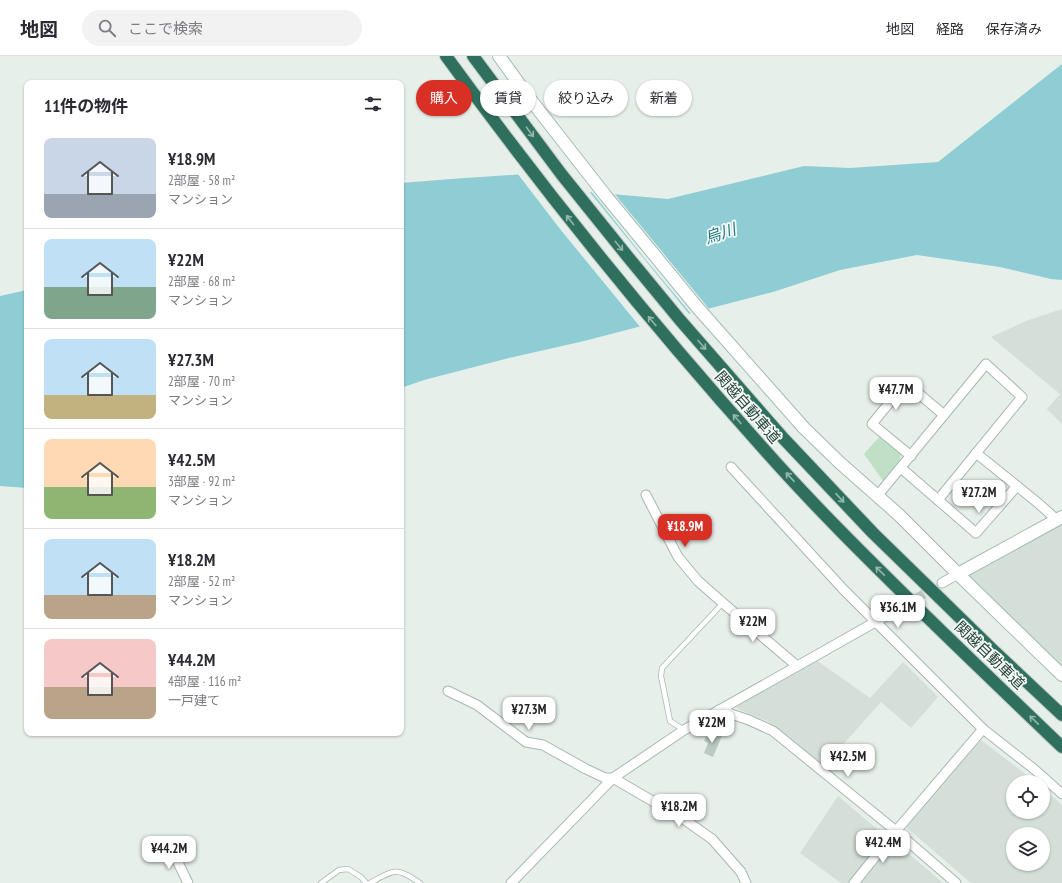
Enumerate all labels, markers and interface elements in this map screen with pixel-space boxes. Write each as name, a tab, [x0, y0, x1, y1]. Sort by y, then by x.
search box	[82, 10, 362, 46]
text: 地図	[20, 17, 58, 41]
icon: search	[96, 17, 118, 39]
text: ここで検索	[128, 19, 203, 38]
text: 地図	[886, 20, 914, 38]
text: 経路	[936, 20, 964, 38]
text: 保存済み	[986, 20, 1042, 38]
chip: 購入	[416, 80, 472, 116]
chip: 賃貸	[480, 80, 536, 116]
chip: 絞り込み	[544, 80, 628, 116]
chip: 新着	[636, 80, 692, 116]
icon: filters	[362, 93, 384, 115]
text: 11件の物件	[44, 95, 128, 117]
one-way arrow	[526, 127, 534, 138]
text: ¥18.9M	[168, 148, 215, 170]
icon: home	[76, 154, 124, 202]
text: 2部屋 · 58 m²	[168, 172, 235, 189]
text: マンション	[168, 191, 233, 208]
one-way arrow	[566, 215, 575, 226]
water label: 烏川	[702, 218, 740, 247]
one-way arrow	[614, 240, 623, 251]
text: ¥22M	[168, 249, 204, 271]
icon: home	[76, 255, 124, 303]
text: 2部屋 · 68 m²	[168, 273, 235, 290]
text: マンション	[168, 292, 233, 309]
one-way arrow	[648, 316, 657, 326]
one-way arrow	[698, 340, 707, 350]
text: ¥27.3M	[168, 349, 214, 371]
icon: home	[76, 355, 124, 403]
street label: 関越自動車道	[711, 367, 785, 447]
text: 2部屋 · 70 m²	[168, 373, 235, 390]
pin: ¥47.7M	[863, 377, 929, 411]
text: ¥47.7M	[879, 381, 913, 398]
text: マンション	[168, 392, 233, 409]
one-way arrow	[733, 414, 742, 425]
text: ¥42.5M	[168, 449, 215, 471]
icon: home	[76, 455, 124, 503]
one-way arrow	[785, 472, 795, 482]
text: 3部屋 · 92 m²	[168, 473, 235, 490]
pin: ¥27.2M	[946, 480, 1012, 514]
text: ¥27.2M	[962, 484, 996, 501]
text: マンション	[168, 492, 233, 509]
one-way arrow	[835, 493, 845, 503]
pin: ¥18.9M	[652, 514, 718, 548]
text: ¥18.9M	[667, 518, 703, 535]
text: ¥18.2M	[168, 549, 215, 571]
icon: home	[76, 555, 124, 603]
one-way arrow	[875, 566, 885, 576]
text: 2部屋 · 52 m²	[168, 573, 235, 590]
text: マンション	[168, 592, 233, 609]
pin: ¥36.1M	[865, 595, 931, 629]
text: ¥36.1M	[880, 599, 916, 616]
pin: ¥22M	[729, 609, 777, 643]
text: ¥22M	[739, 613, 767, 630]
street label: 関越自動車道	[951, 617, 1029, 693]
text: ¥44.2M	[168, 649, 215, 671]
icon: home	[76, 655, 124, 703]
text: 4部屋 · 116 m²	[168, 673, 241, 690]
text: 一戸建て	[168, 692, 220, 709]
pin: ¥27.3M	[496, 697, 562, 731]
text: ¥27.3M	[512, 701, 546, 718]
pin: ¥22M	[688, 710, 736, 744]
text: ¥22M	[698, 714, 726, 731]
one-way arrow	[1029, 715, 1039, 724]
pin: ¥42.5M	[815, 744, 881, 778]
text: ¥42.5M	[830, 748, 866, 765]
map controls	[1006, 775, 1050, 871]
button: locate	[1006, 775, 1050, 819]
pin: ¥18.2M	[646, 794, 712, 828]
text: ¥18.2M	[661, 798, 697, 815]
button: layers	[1006, 827, 1050, 871]
pin: ¥42.4M	[850, 830, 916, 864]
text: ¥42.4M	[865, 834, 901, 851]
pin: ¥44.2M	[136, 836, 202, 870]
text: ¥44.2M	[151, 840, 187, 857]

